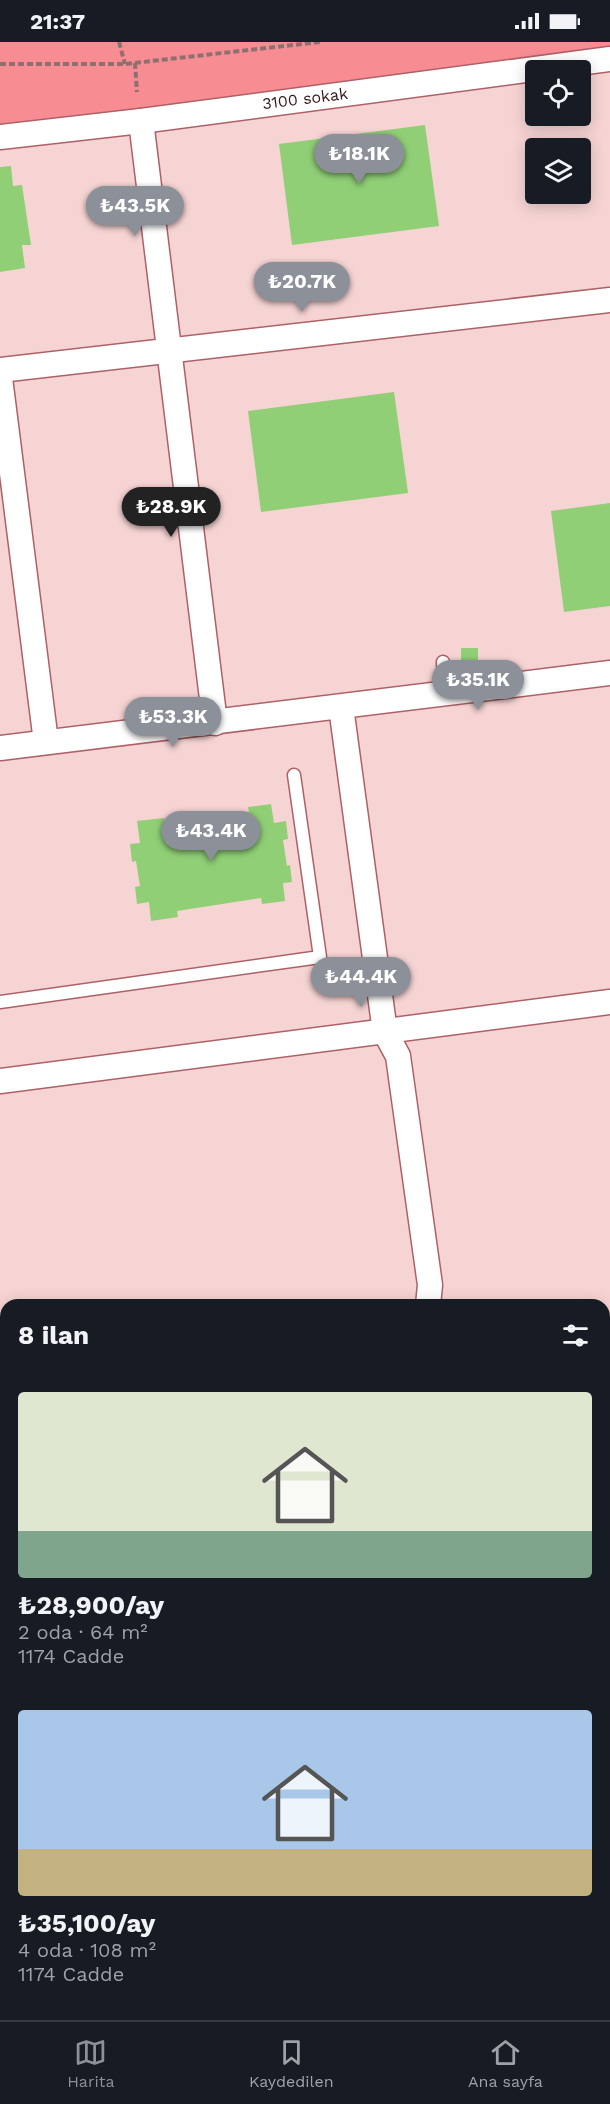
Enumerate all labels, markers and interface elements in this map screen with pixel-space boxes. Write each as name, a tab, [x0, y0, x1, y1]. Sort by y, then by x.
text: 21:37	[30, 9, 85, 34]
map controls	[525, 60, 591, 204]
button: locate	[525, 60, 591, 126]
street label: 3100 sokak	[261, 84, 349, 113]
pin: ₺18.1K	[310, 134, 408, 185]
button: layers	[525, 138, 591, 204]
text: ₺18.1K	[328, 141, 390, 165]
pin: ₺43.5K	[86, 186, 184, 237]
text: ₺43.5K	[100, 193, 170, 217]
pin: ₺20.7K	[253, 262, 351, 313]
text: ₺20.7K	[268, 269, 336, 293]
pin: ₺28.9K	[122, 487, 220, 538]
text: ₺28.9K	[136, 494, 206, 518]
pin: ₺35.1K	[429, 660, 527, 711]
text: ₺35.1K	[446, 667, 510, 691]
pin: ₺53.3K	[124, 697, 222, 748]
text: ₺53.3K	[138, 704, 208, 728]
pin: ₺43.4K	[162, 811, 260, 862]
text: ₺43.4K	[175, 818, 247, 842]
pin: ₺44.4K	[312, 957, 410, 1008]
text: ₺44.4K	[325, 964, 397, 988]
icon: filters	[559, 1319, 592, 1352]
text: 8 ilan	[18, 1320, 89, 1350]
icon: home	[251, 1431, 359, 1539]
text: ₺28,900/ay	[18, 1590, 164, 1620]
text: 2 oda · 64 m²	[18, 1620, 148, 1644]
text: 1174 Cadde	[18, 1644, 124, 1668]
icon: home	[251, 1749, 359, 1857]
text: ₺35,100/ay	[18, 1908, 155, 1938]
text: 4 oda · 108 m²	[18, 1938, 156, 1962]
text: 1174 Cadde	[18, 1962, 124, 1986]
tab: Harita	[67, 2036, 114, 2091]
tab: Kaydedilen	[249, 2036, 334, 2091]
tab: Ana sayfa	[468, 2036, 543, 2091]

